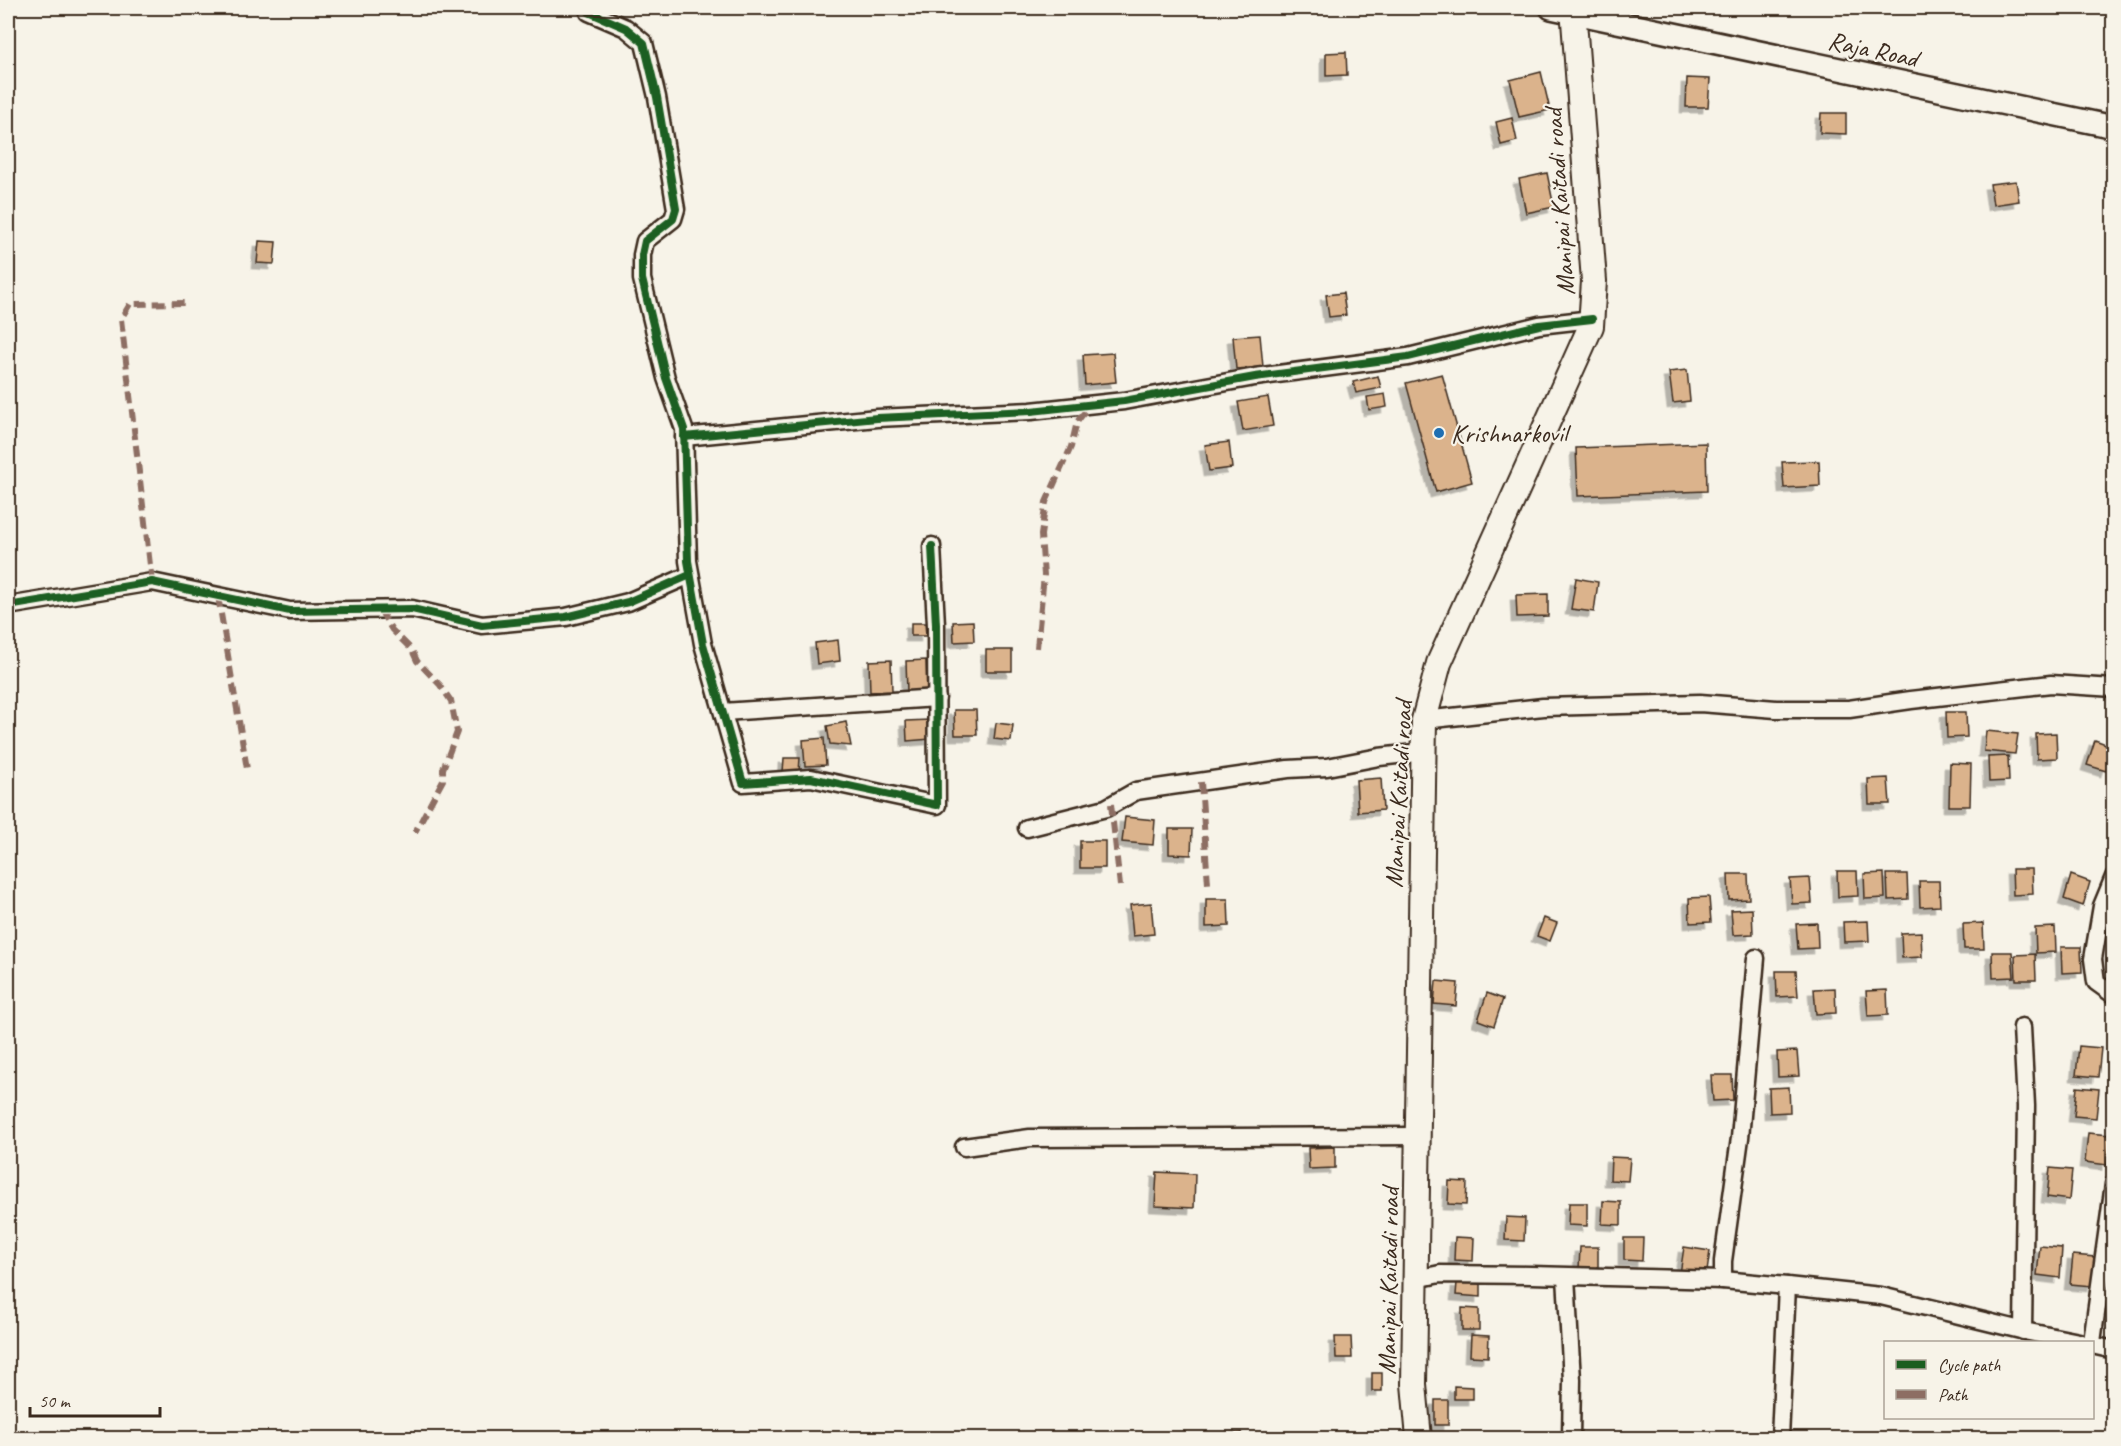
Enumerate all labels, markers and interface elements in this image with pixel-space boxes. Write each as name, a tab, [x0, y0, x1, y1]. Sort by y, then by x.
street label: Raja Road	[1825, 24, 1924, 76]
street label: Manipai Kaitadi road	[1536, 104, 1582, 296]
place label: Krishnarkovil	[1451, 417, 1572, 450]
marker: Krishnarkovil	[1432, 426, 1446, 440]
street label: Manipai Kaitadi road	[1377, 696, 1420, 888]
street label: Manipai Kaitadi road	[1370, 1183, 1407, 1375]
legend	[1884, 1341, 2094, 1419]
text: Cycle path	[1938, 1354, 2001, 1376]
scale bar	[30, 1380, 160, 1418]
text: Path	[1938, 1384, 1968, 1406]
text: 50 m	[39, 1390, 72, 1412]

